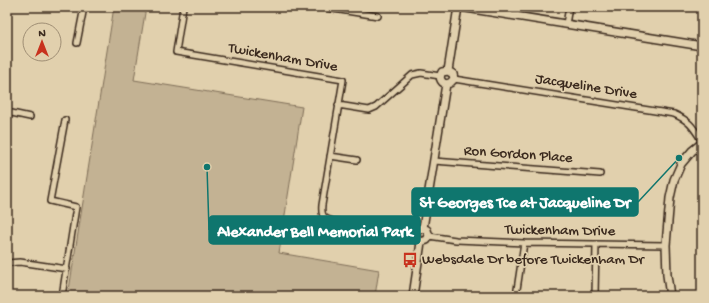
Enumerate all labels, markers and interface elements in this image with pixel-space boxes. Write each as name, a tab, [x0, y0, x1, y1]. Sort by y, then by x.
north arrow	[22, 22, 62, 62]
text: N	[38, 28, 46, 40]
street label: Twickenham Drive	[226, 39, 339, 77]
street label: Jacqueline Drive	[534, 70, 638, 104]
street label: Ron Gordon Place	[463, 142, 573, 168]
callout: St Georges Tce at Jacqueline Dr	[412, 188, 638, 216]
text: St Georges Tce at Jacqueline Dr	[420, 195, 633, 214]
callout: Alexander Bell Memorial Park	[209, 216, 420, 244]
street label: Twickenham Drive	[504, 221, 616, 241]
text: Alexander Bell Memorial Park	[216, 224, 415, 243]
bus stop icon: Websdale Dr before Twickenham Dr	[401, 251, 419, 269]
place label: Websdale Dr before Twickenham Dr	[422, 251, 646, 269]

